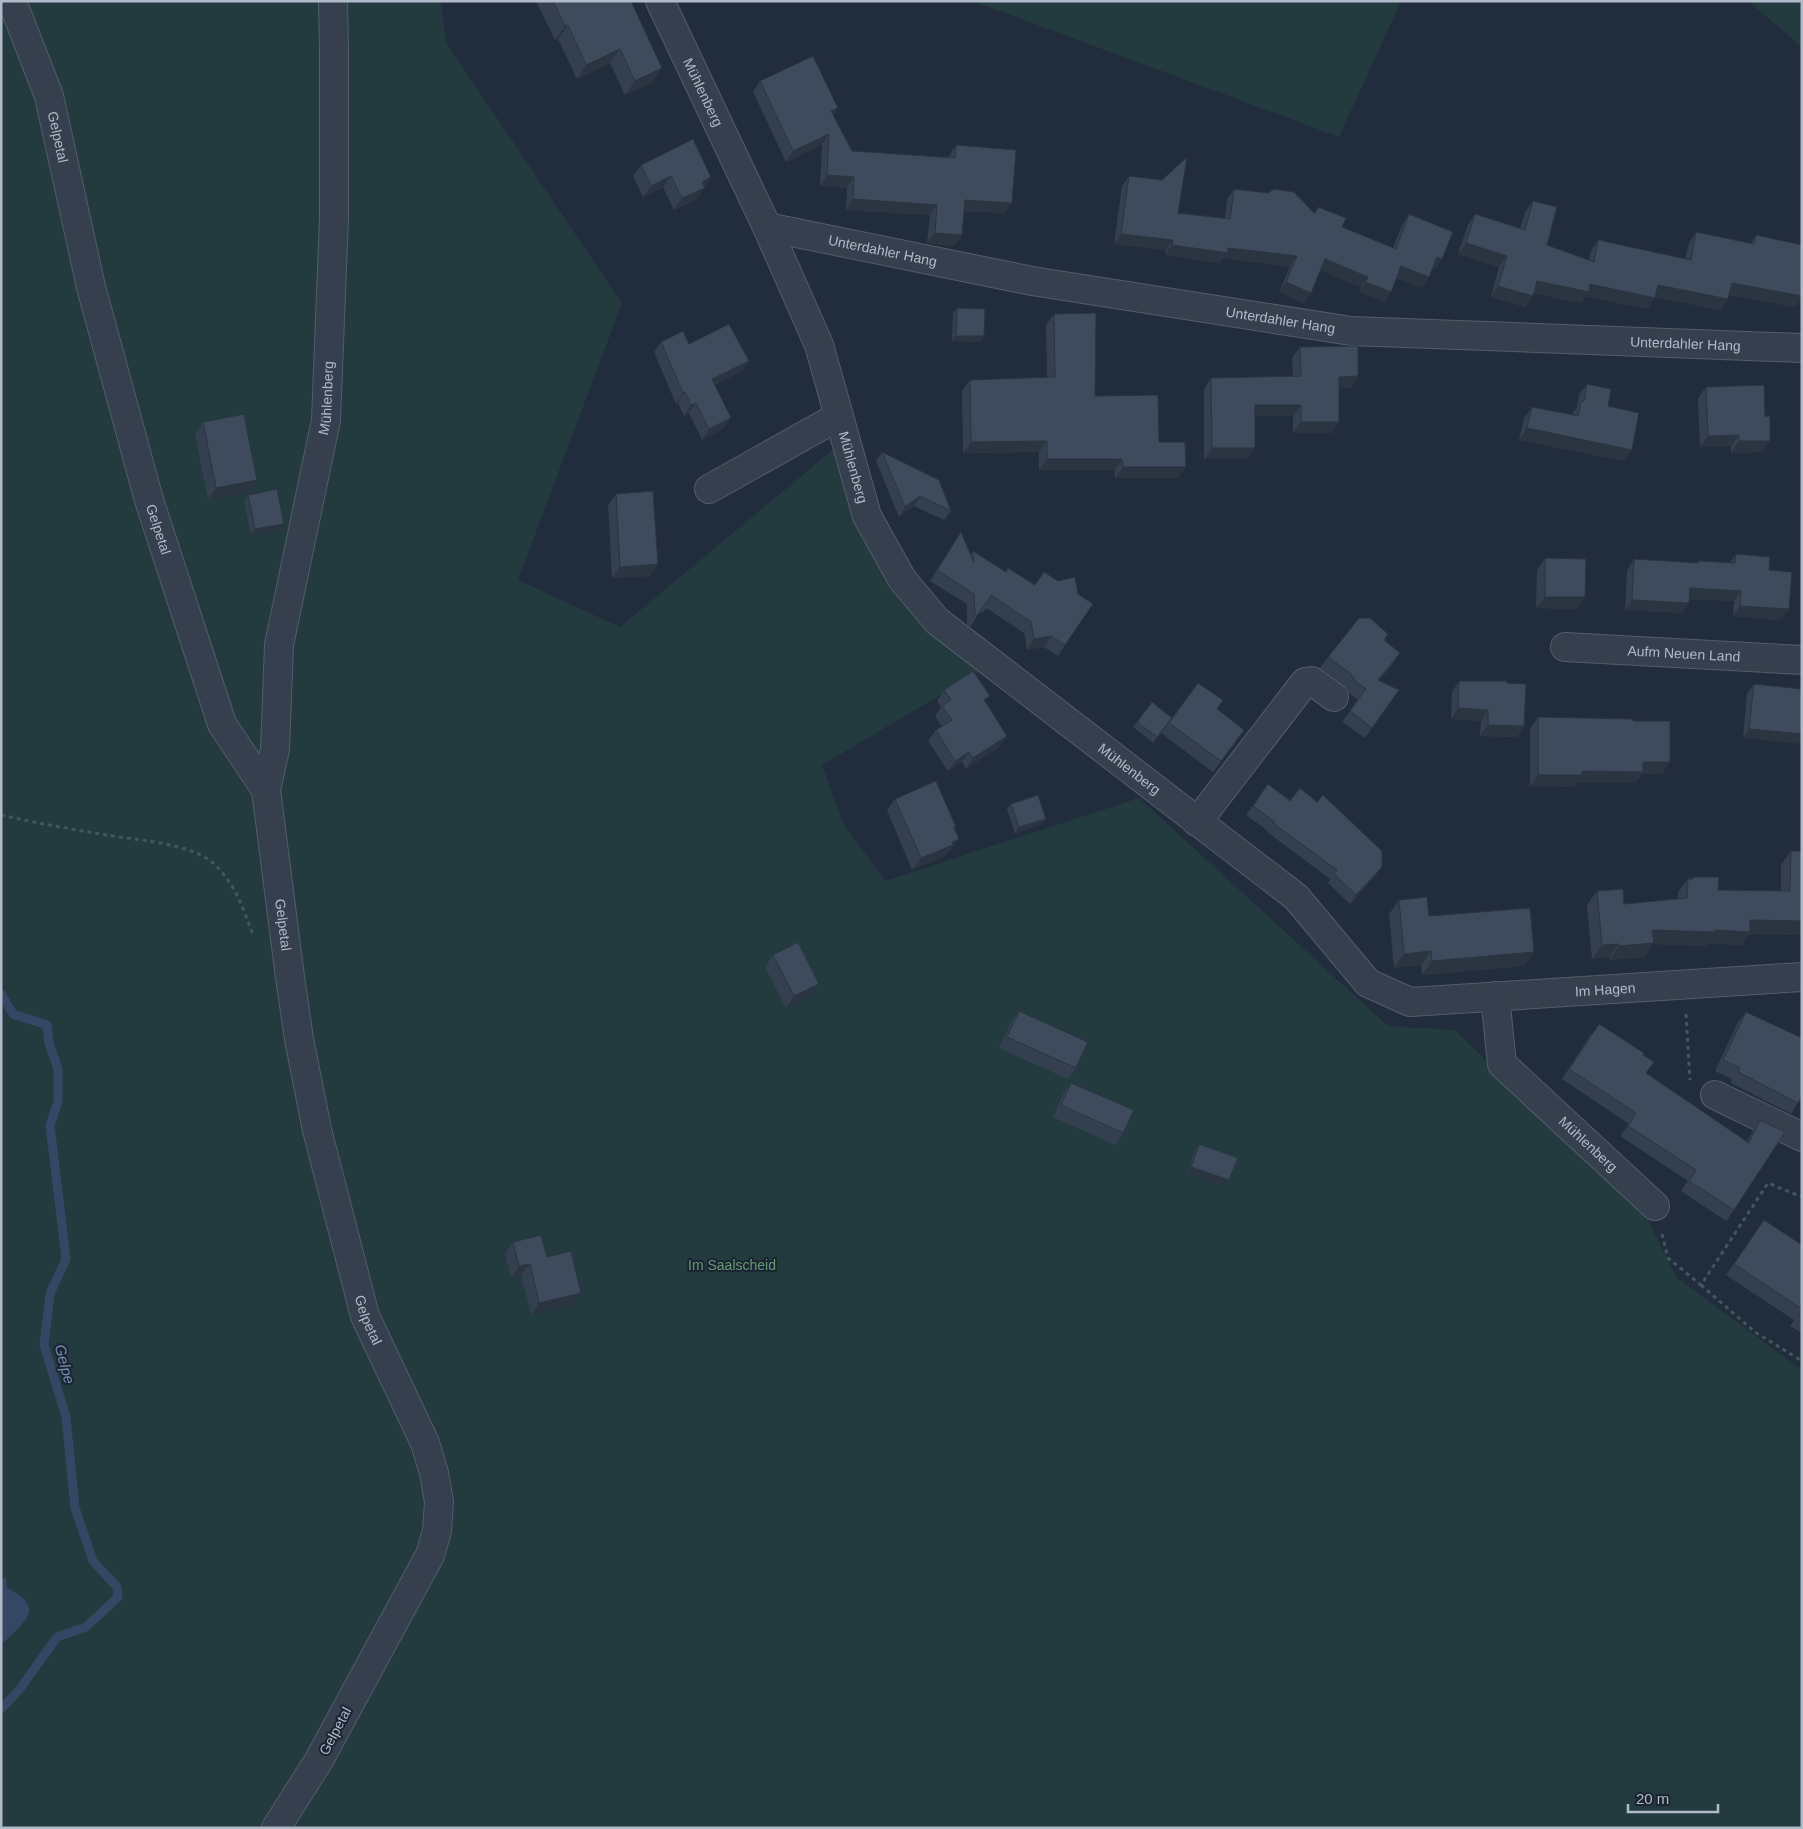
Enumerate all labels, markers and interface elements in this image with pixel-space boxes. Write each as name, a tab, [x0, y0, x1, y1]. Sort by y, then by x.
street label: Mühlenberg	[680, 55, 726, 129]
street label: Gelpetal	[45, 110, 71, 164]
street label: Unterdahler Hang	[827, 232, 938, 269]
street label: Unterdahler Hang	[1225, 303, 1336, 336]
street label: Unterdahler Hang	[1630, 334, 1741, 354]
street label: Mühlenberg	[315, 361, 336, 436]
street label: Mühlenberg	[836, 429, 871, 505]
street label: Gelpetal	[143, 502, 174, 557]
street label: Aufm Neuen Land	[1627, 642, 1741, 665]
street label: Mühlenberg	[1095, 740, 1164, 798]
street label: Gelpetal	[272, 898, 295, 952]
street label: Im Hagen	[1574, 980, 1636, 999]
street label: Mühlenberg	[1556, 1113, 1621, 1175]
park label: Im Saalscheid	[688, 1257, 776, 1273]
street label: Gelpetal	[352, 1293, 385, 1347]
water label: Gelpe	[52, 1342, 78, 1386]
street label: Gelpetal	[316, 1704, 354, 1758]
scale bar	[1628, 1782, 1718, 1814]
text: 20 m	[1636, 1790, 1669, 1807]

